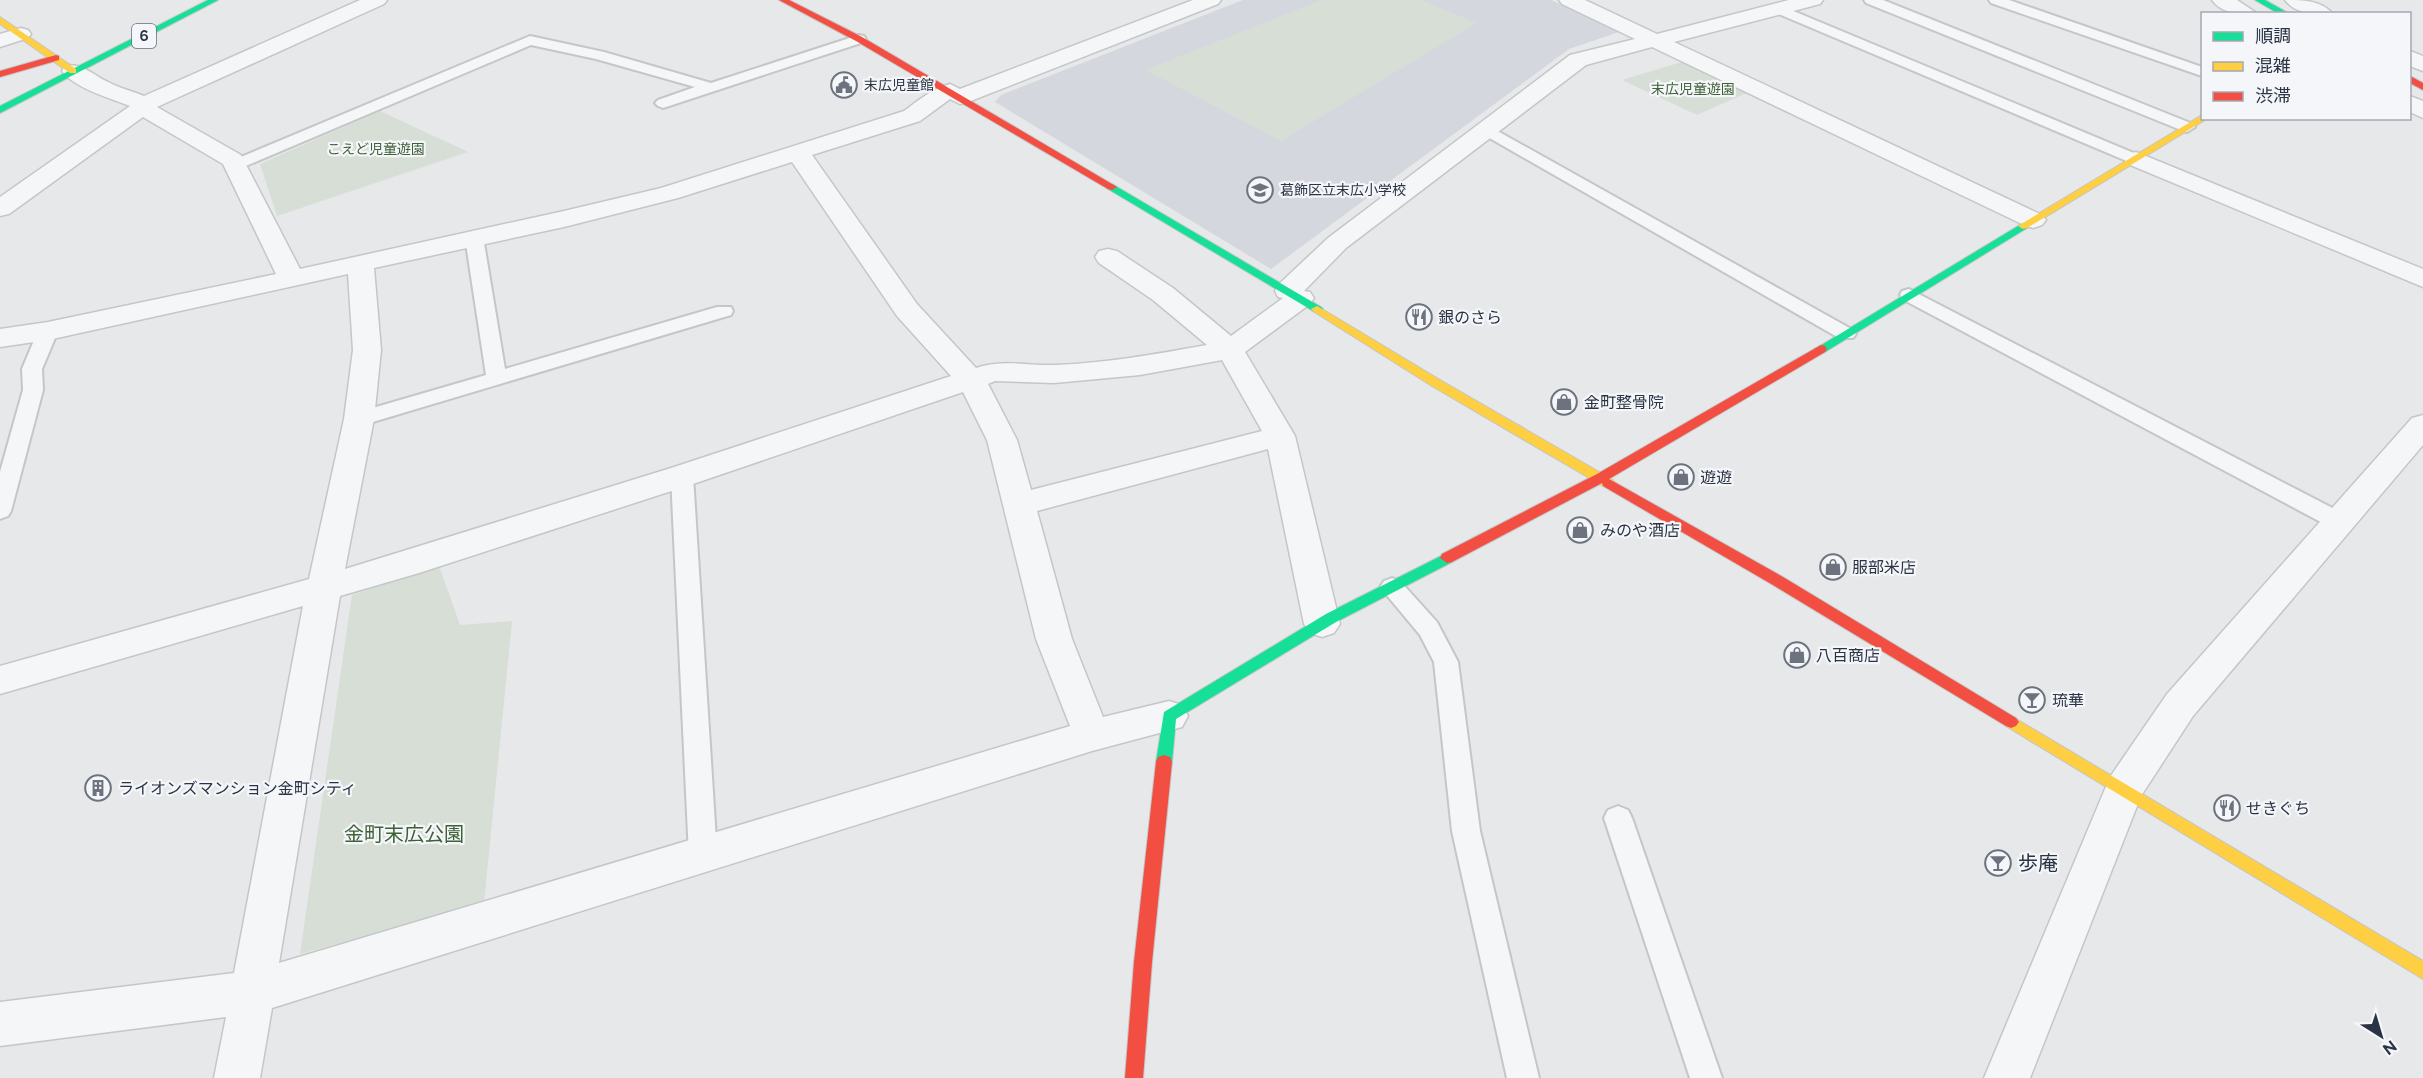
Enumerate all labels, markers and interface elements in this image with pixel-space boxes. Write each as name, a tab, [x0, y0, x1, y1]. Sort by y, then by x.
legend	[2201, 12, 2411, 120]
road number: 6	[132, 24, 156, 48]
text: 順調	[2255, 25, 2291, 46]
text: 混雑	[2255, 55, 2291, 76]
public building icon: 末広児童館	[829, 70, 859, 100]
place label: 末広児童館	[864, 77, 934, 93]
park label: 末広児童遊園	[1651, 81, 1735, 97]
text: 渋滞	[2255, 85, 2291, 106]
park label: こえど児童遊園	[327, 141, 425, 157]
school or university icon: 葛飾区立末広小学校	[1245, 175, 1275, 205]
place label: 葛飾区立末広小学校	[1280, 182, 1406, 198]
restaurant icon: 銀のさら	[1404, 302, 1434, 332]
place label: 銀のさら	[1438, 308, 1502, 327]
shop icon: 金町整骨院	[1549, 387, 1579, 417]
place label: 金町整骨院	[1584, 393, 1664, 412]
shop icon: 遊遊	[1666, 462, 1696, 492]
place label: 遊遊	[1700, 468, 1732, 487]
shop icon: みのや酒店	[1565, 515, 1595, 545]
place label: みのや酒店	[1600, 521, 1680, 540]
shop icon: 服部米店	[1818, 552, 1848, 582]
place label: 服部米店	[1852, 558, 1916, 577]
shop icon: 八百商店	[1782, 640, 1812, 670]
place label: 八百商店	[1816, 646, 1880, 665]
bar icon: 琉華	[2017, 685, 2047, 715]
place label: 琉華	[2052, 691, 2084, 710]
building icon: ライオンズマンション金町シティ	[83, 773, 113, 803]
place label: ライオンズマンション金町シティ	[118, 779, 357, 798]
restaurant icon: せきぐち	[2212, 793, 2242, 823]
place label: せきぐち	[2246, 799, 2310, 818]
park label: 金町末広公園	[344, 822, 464, 846]
bar icon: 歩庵	[1983, 848, 2013, 878]
place label: 歩庵	[2018, 851, 2058, 875]
north arrow	[2351, 1006, 2411, 1066]
text: N	[2379, 1036, 2400, 1059]

